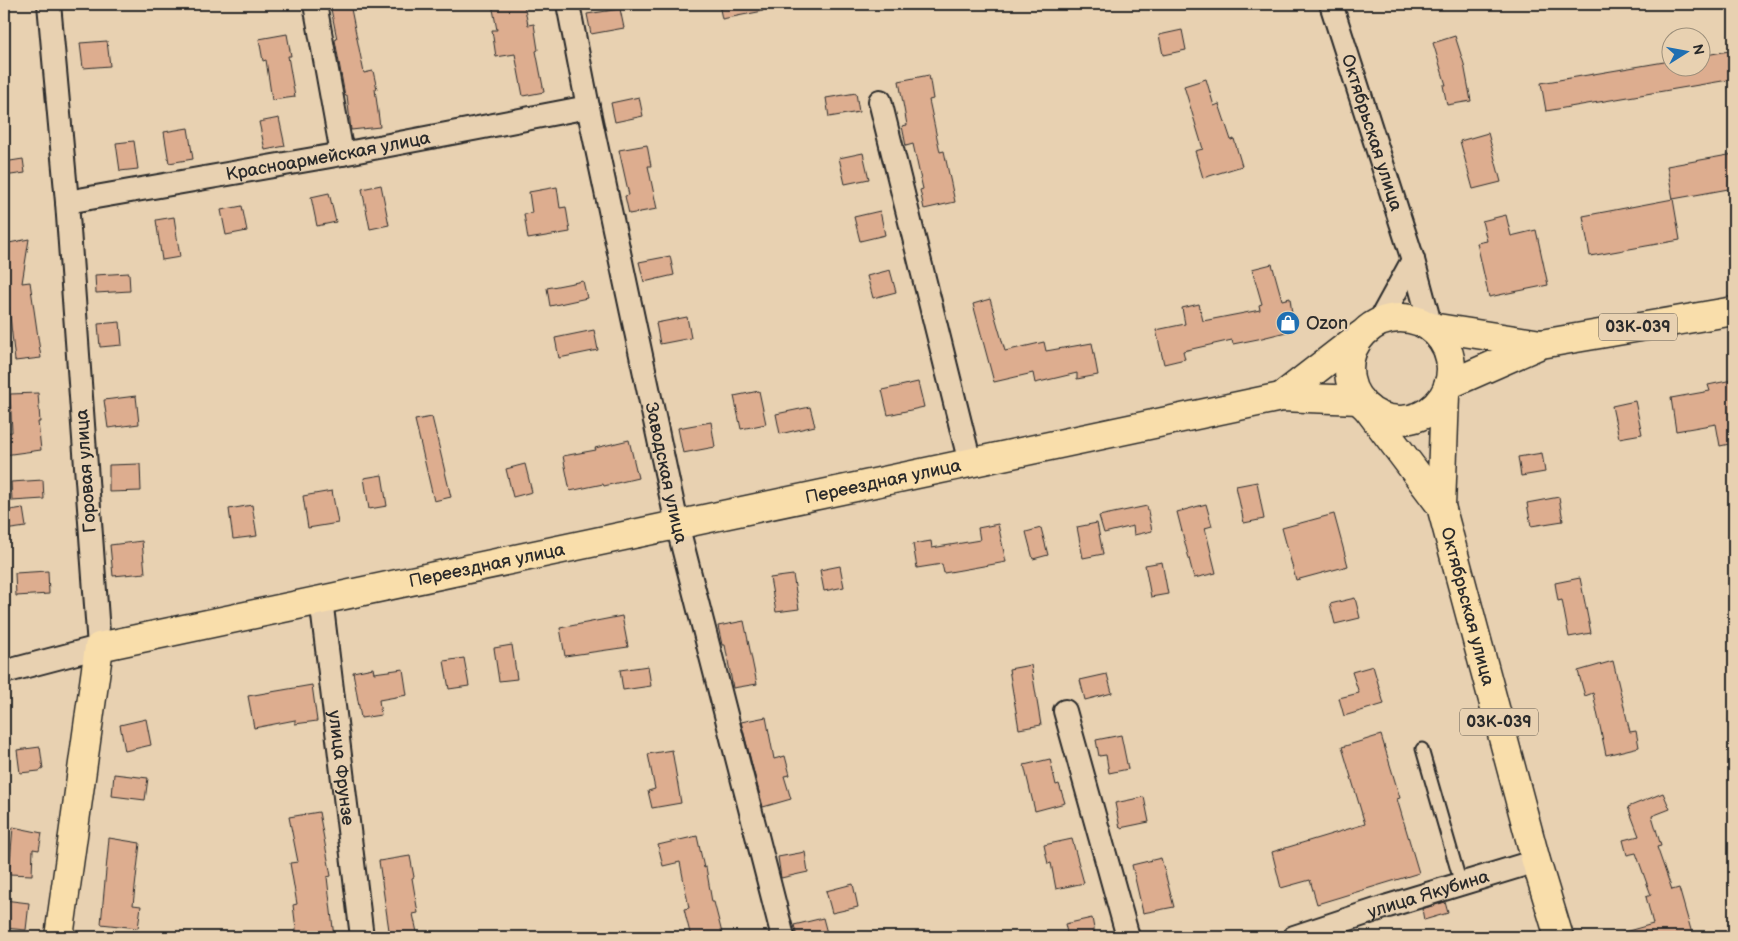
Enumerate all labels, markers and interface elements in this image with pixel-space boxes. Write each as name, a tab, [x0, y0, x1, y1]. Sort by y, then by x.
north arrow	[1660, 28, 1710, 78]
text: N	[1689, 43, 1708, 56]
street label: Октябрьская улица	[1337, 52, 1407, 214]
street label: Красноармейская улица	[224, 127, 432, 185]
shop icon: Ozon	[1275, 310, 1301, 336]
place label: Ozon	[1306, 313, 1348, 334]
road number: 03К-039	[1599, 314, 1677, 341]
street label: Заводская улица	[641, 400, 692, 546]
street label: Горовая улица	[71, 408, 101, 533]
street label: Переездная улица	[803, 454, 963, 508]
street label: Октябрьская улица	[1437, 525, 1499, 688]
street label: Переездная улица	[407, 538, 567, 592]
street label: улица Фрунзе	[324, 709, 359, 827]
road number: 03К-039	[1460, 709, 1538, 736]
street label: улица Якубина	[1365, 865, 1492, 923]

